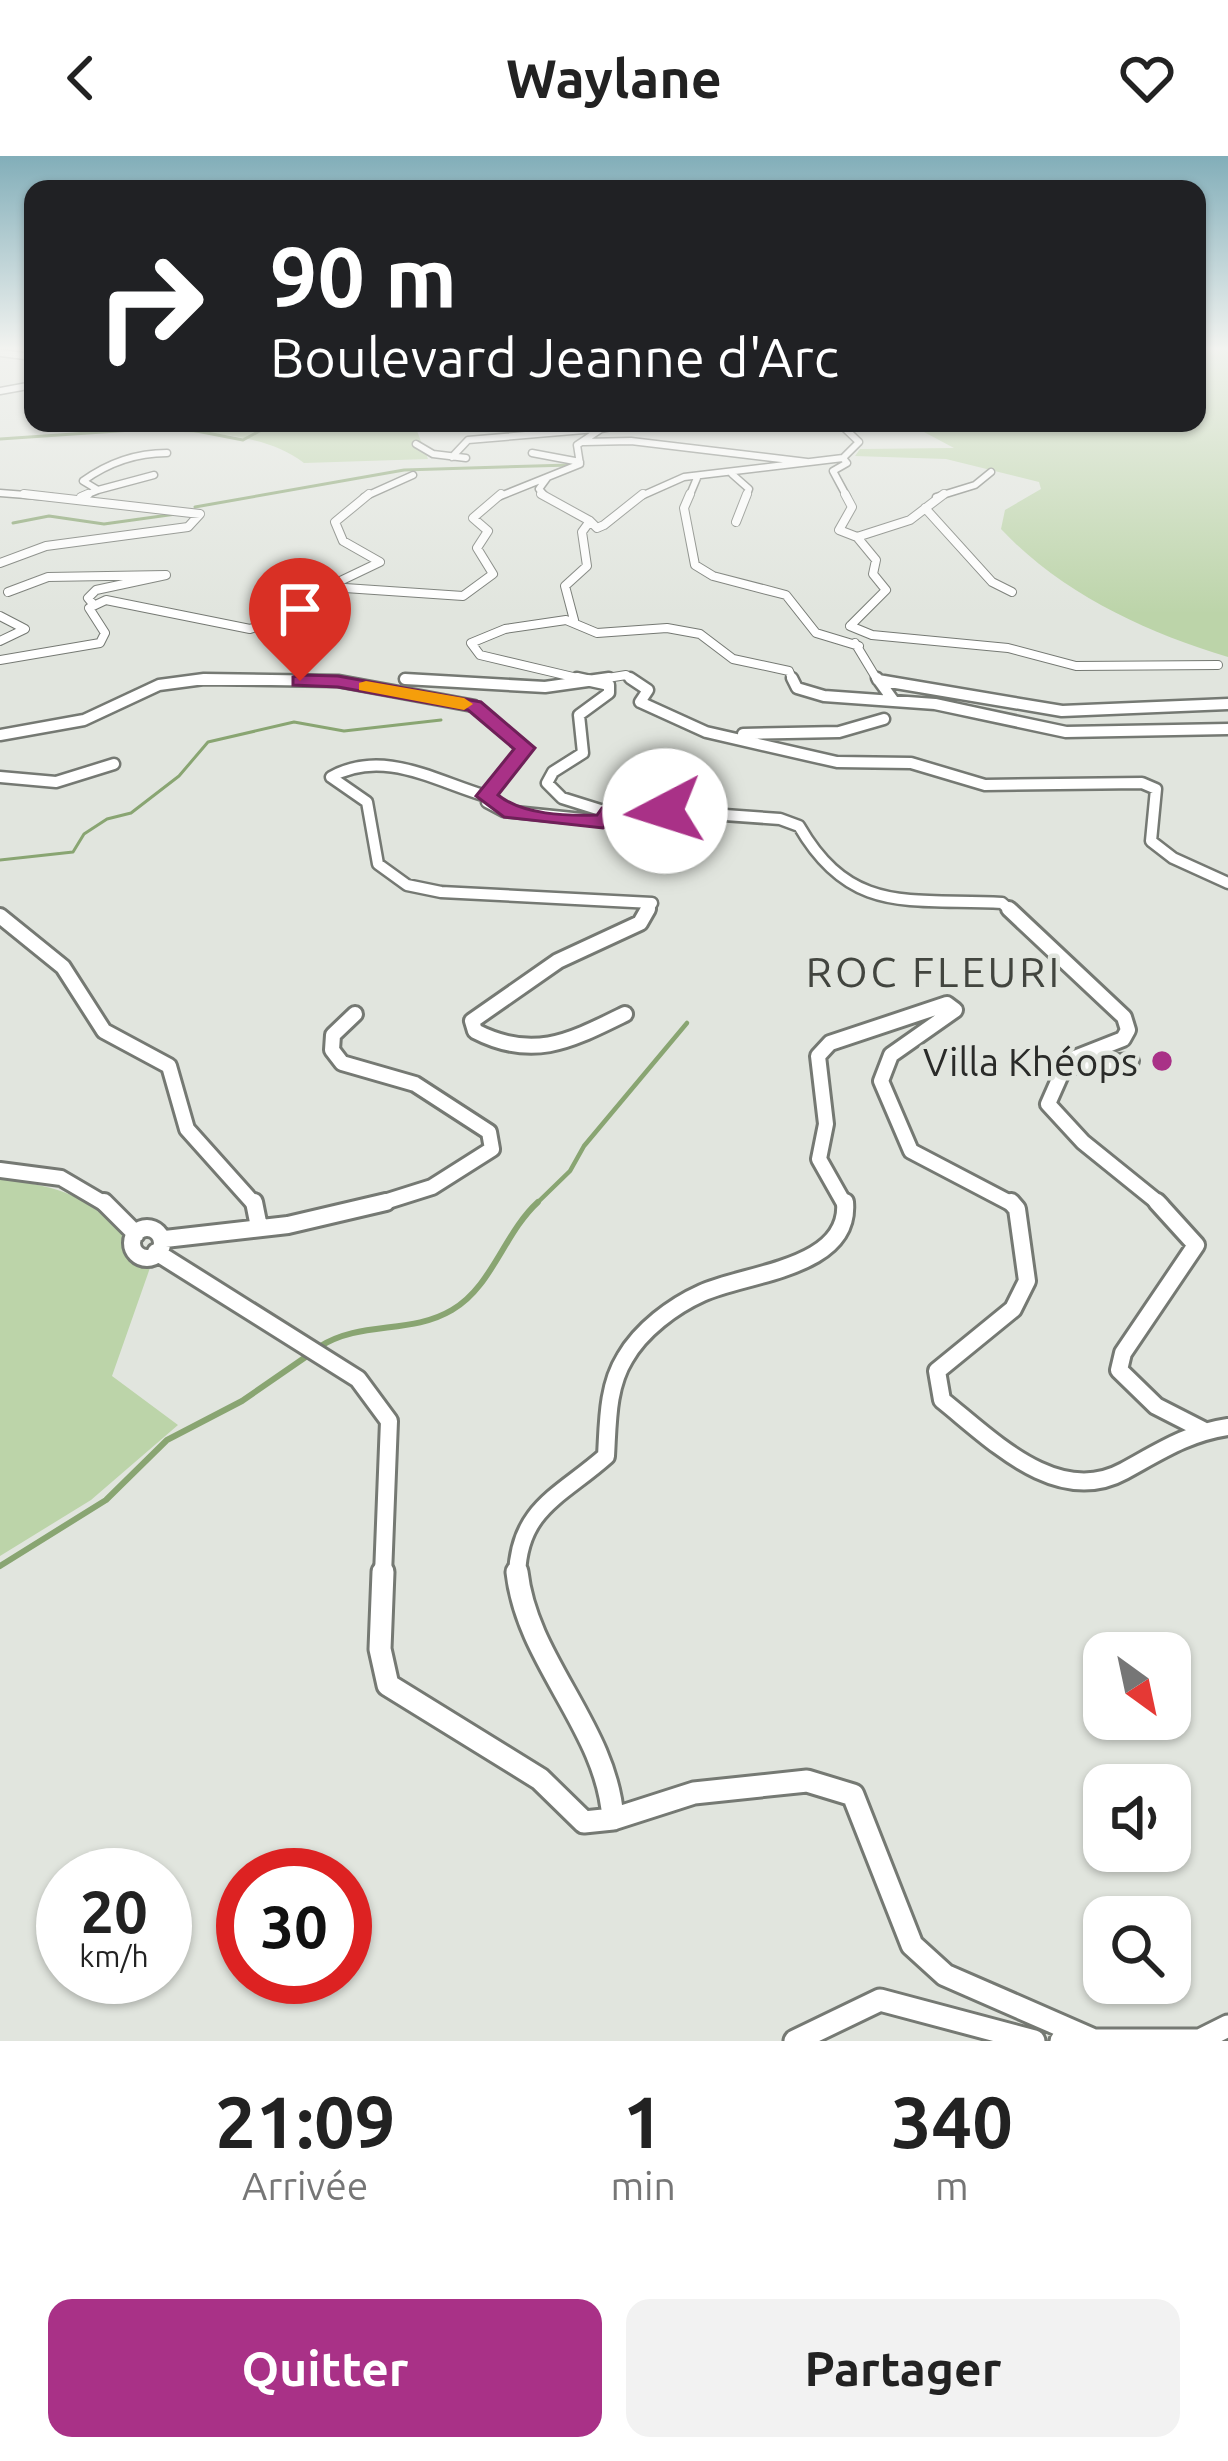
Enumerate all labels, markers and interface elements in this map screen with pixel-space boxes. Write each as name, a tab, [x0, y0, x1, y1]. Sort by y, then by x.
icon: back	[48, 45, 114, 111]
icon: heart	[1114, 45, 1180, 111]
text: Waylane	[506, 48, 722, 108]
icon: right	[72, 228, 228, 384]
text: 90 m	[270, 229, 457, 323]
text: Boulevard Jeanne d'Arc	[270, 327, 839, 387]
pin	[249, 558, 351, 681]
icon: arrive	[267, 576, 333, 642]
position arrow	[602, 748, 728, 874]
district label: ROC FLEURI	[806, 948, 1062, 995]
place label: Villa Khéops	[923, 1040, 1138, 1083]
marker: Villa Khéops	[1149, 1048, 1175, 1074]
north arrow	[1083, 1632, 1191, 1740]
map controls	[1083, 1632, 1191, 2004]
button: sound	[1083, 1764, 1191, 1872]
speed limit sign: 30	[216, 1848, 372, 2004]
text: 20	[80, 1877, 148, 1944]
button: search	[1083, 1896, 1191, 2004]
text: km/h	[79, 1939, 149, 1973]
text: 21:09	[215, 2081, 395, 2162]
text: 1	[623, 2081, 663, 2162]
text: 340	[891, 2081, 1013, 2162]
text: Arrivée	[242, 2164, 368, 2207]
text: min	[610, 2164, 676, 2207]
text: m	[935, 2164, 969, 2207]
button: Quitter	[48, 2299, 602, 2437]
button: Partager	[626, 2299, 1180, 2437]

